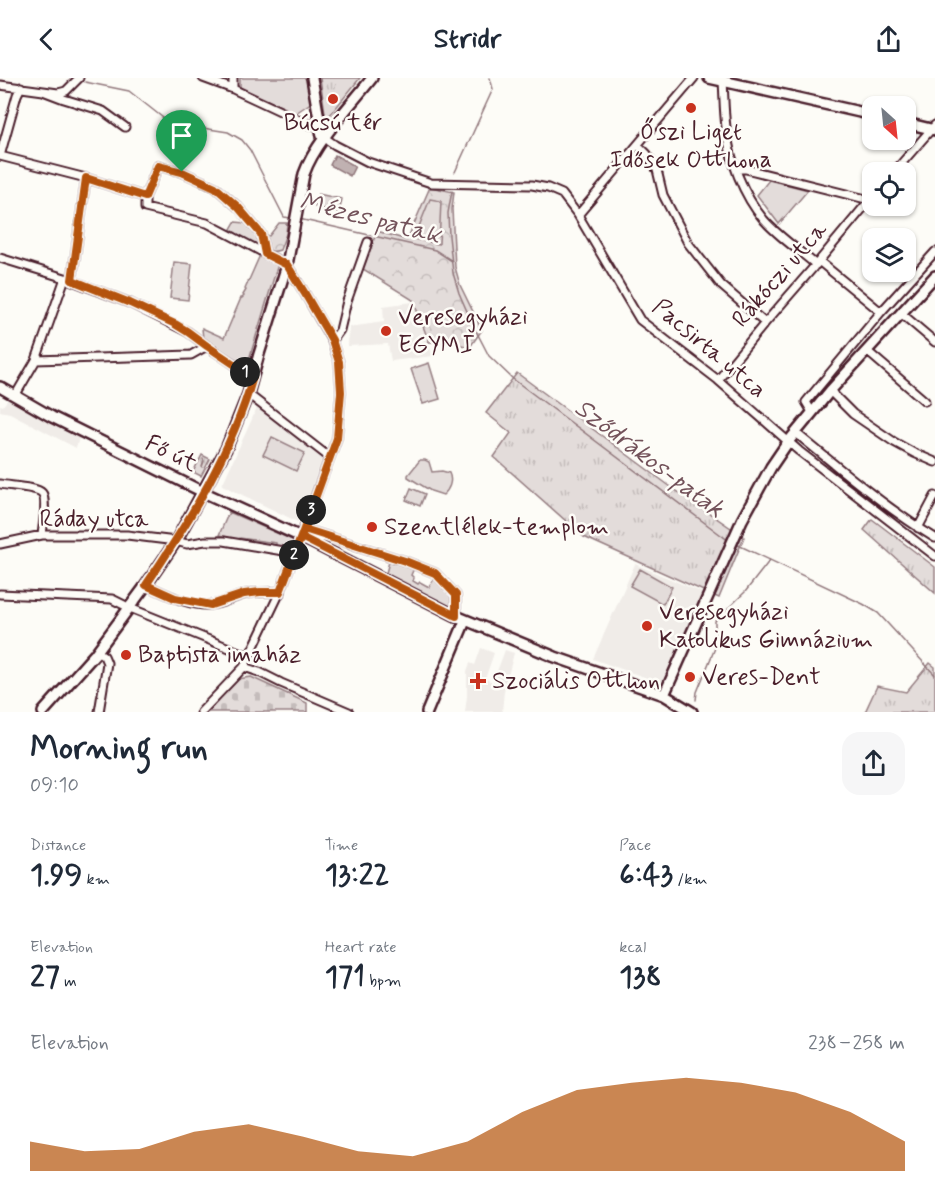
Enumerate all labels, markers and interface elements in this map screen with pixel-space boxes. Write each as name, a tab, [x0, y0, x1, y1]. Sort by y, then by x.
text: Stridr	[434, 22, 501, 57]
icon: back	[30, 23, 63, 56]
icon: share	[872, 23, 905, 56]
marker: Búcsú tér	[326, 92, 340, 106]
north arrow	[862, 96, 916, 150]
map controls	[862, 96, 916, 282]
marker: Őszi Liget Idősek Otthona	[684, 101, 698, 115]
place label: Búcsú tér	[284, 108, 382, 139]
pin	[156, 110, 207, 172]
place label: Őszi Liget Idősek Otthona	[610, 116, 772, 176]
icon: arrive	[165, 119, 198, 152]
button: locate	[862, 162, 916, 216]
water label: Mézes patak	[296, 185, 446, 253]
street label: Rákóczi utca	[726, 215, 835, 334]
button: layers	[862, 228, 916, 282]
street label: Pacsirta utca	[646, 292, 772, 406]
place label: Veresegyházi EGYMI	[398, 302, 528, 361]
marker: Veresegyházi EGYMI	[379, 324, 393, 338]
pin: 1	[230, 357, 260, 387]
text: 1	[241, 361, 249, 382]
water label: Sződrákos-patak	[567, 392, 731, 526]
street label: Fő út	[140, 428, 202, 480]
pin: 3	[296, 495, 326, 525]
text: 3	[307, 499, 315, 520]
street label: Ráday utca	[40, 504, 149, 535]
place label: Szentlélek-templom	[384, 512, 609, 543]
marker: Szentlélek-templom	[365, 520, 379, 534]
pin: 2	[279, 540, 309, 570]
text: 2	[290, 544, 298, 565]
place label: Veresegyházi Katolikus Gimnázium	[659, 597, 873, 656]
marker: Veresegyházi Katolikus Gimnázium	[640, 619, 654, 633]
place label: Baptista imaház	[138, 640, 301, 671]
marker: Baptista imaház	[119, 648, 133, 662]
place label: Veres-Dent	[702, 662, 821, 693]
place label: Szociális Otthon	[492, 666, 660, 697]
marker: Veres-Dent	[683, 670, 697, 684]
marker: Szociális Otthon	[469, 672, 487, 690]
text: Morning run	[30, 727, 208, 771]
button: share	[842, 732, 905, 795]
text: 09:10	[30, 772, 79, 799]
text: Distance	[30, 835, 86, 856]
text: Time	[325, 835, 358, 856]
text: Pace	[619, 835, 651, 856]
text: 1.99	[30, 856, 82, 895]
text: 13:22	[325, 856, 389, 895]
text: 6:43	[619, 856, 673, 895]
text: km	[82, 869, 110, 890]
text: /km	[673, 869, 708, 890]
text: Elevation	[30, 937, 93, 958]
text: Heart rate	[325, 937, 397, 958]
text: kcal	[619, 937, 646, 958]
text: 27	[30, 958, 60, 997]
text: 171	[325, 958, 365, 997]
text: 138	[619, 958, 662, 997]
text: m	[60, 971, 77, 992]
text: bpm	[365, 971, 401, 992]
text: Elevation	[30, 1030, 109, 1057]
text: 238–258 m	[808, 1030, 905, 1057]

